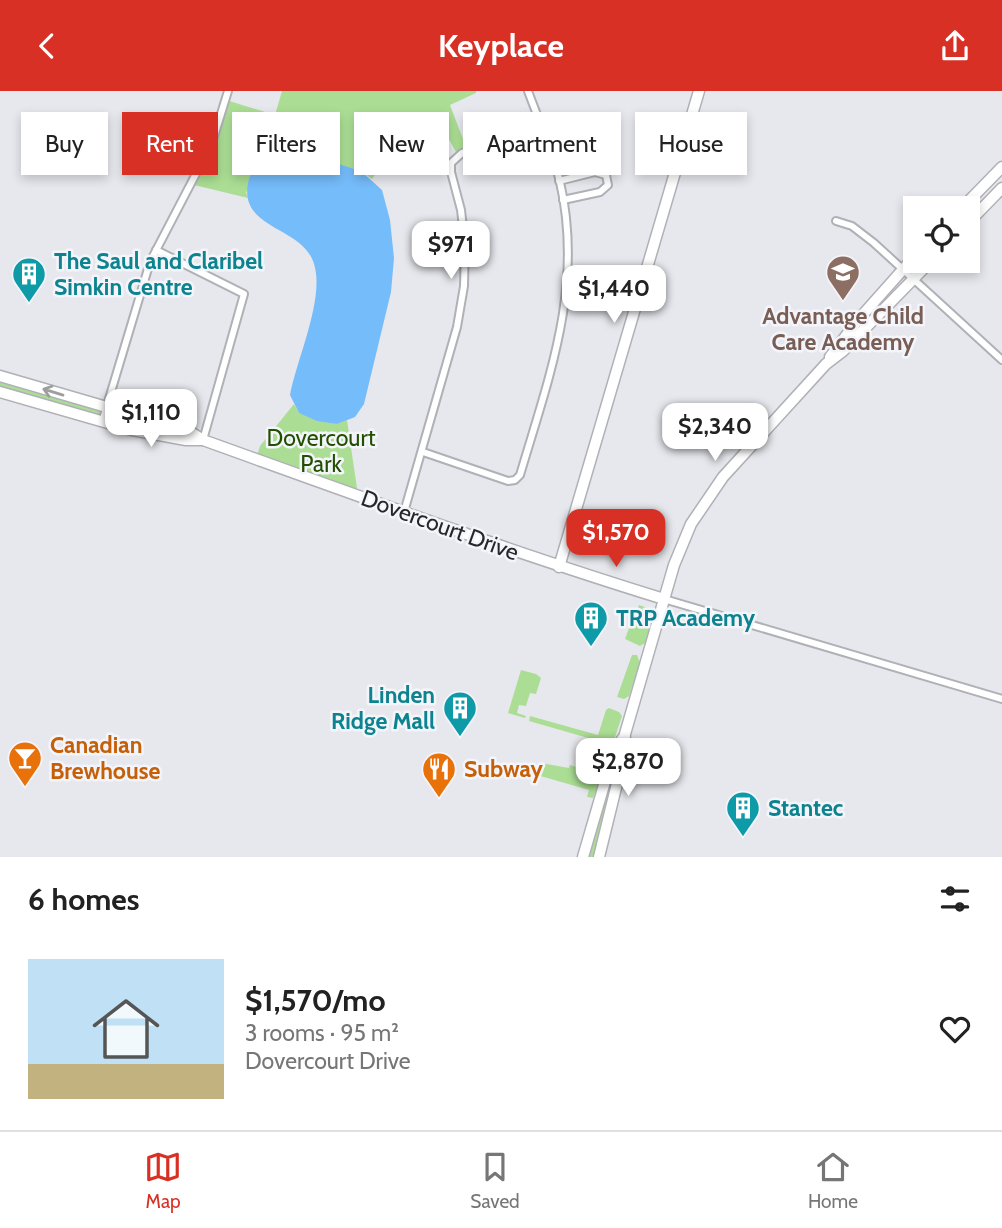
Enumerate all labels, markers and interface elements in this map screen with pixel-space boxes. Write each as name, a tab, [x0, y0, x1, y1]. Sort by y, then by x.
text: Keyplace	[438, 26, 564, 65]
icon: back	[28, 27, 66, 65]
icon: share	[936, 27, 974, 65]
chip: Buy	[21, 112, 108, 175]
chip: Rent	[122, 112, 218, 175]
chip: Filters	[232, 112, 340, 175]
chip: New	[354, 112, 449, 175]
chip: Apartment	[463, 112, 621, 175]
chip: House	[635, 112, 747, 175]
map controls	[903, 196, 980, 273]
button: locate	[903, 196, 980, 273]
pin: $971	[410, 221, 492, 281]
text: $971	[428, 230, 474, 258]
place label: The Saul and Claribel Simkin Centre	[54, 247, 263, 301]
school or university icon: Advantage Child Care Academy	[824, 253, 862, 302]
building icon: The Saul and Claribel Simkin Centre	[10, 255, 48, 304]
pin: $1,440	[557, 265, 671, 325]
text: $1,440	[578, 274, 650, 302]
place label: Advantage Child Care Academy	[762, 302, 924, 356]
one-way arrow	[42, 384, 64, 397]
pin: $1,110	[94, 389, 208, 449]
text: $1,110	[121, 398, 181, 426]
pin: $2,340	[658, 403, 772, 463]
text: $2,340	[678, 412, 752, 440]
park label: Dovercourt Park	[267, 424, 376, 478]
street label: Dovercourt Drive	[357, 484, 523, 567]
pin: $1,570	[559, 510, 673, 569]
text: $1,570	[582, 518, 650, 546]
building icon: TRP Academy	[572, 599, 610, 648]
place label: TRP Academy	[616, 604, 756, 632]
place label: Linden Ridge Mall	[331, 681, 435, 735]
building icon: Linden Ridge Mall	[441, 689, 479, 738]
place label: Canadian Brewhouse	[50, 731, 160, 785]
bar icon: Canadian Brewhouse	[6, 739, 44, 788]
pin: $2,870	[571, 739, 685, 798]
text: $2,870	[592, 747, 664, 775]
restaurant icon: Subway	[420, 750, 458, 799]
place label: Subway	[464, 755, 543, 783]
building icon: Stantec	[724, 789, 762, 838]
place label: Stantec	[768, 794, 843, 822]
icon: filters	[936, 880, 974, 918]
text: 6 homes	[28, 881, 139, 918]
text: $1,570/mo	[245, 982, 386, 1019]
icon: home	[84, 987, 168, 1071]
icon: heart	[936, 1010, 974, 1048]
text: 3 rooms · 95 m²	[245, 1019, 399, 1047]
text: Dovercourt Drive	[245, 1047, 411, 1075]
tab: Map	[144, 1148, 182, 1213]
tab: Saved	[470, 1148, 520, 1213]
tab: Home	[808, 1148, 858, 1213]

